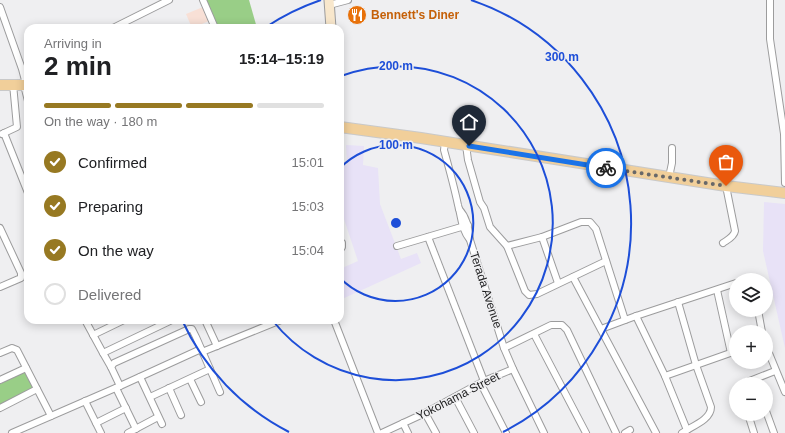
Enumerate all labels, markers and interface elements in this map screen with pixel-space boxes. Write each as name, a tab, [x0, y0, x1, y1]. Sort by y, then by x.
restaurant icon: Bennett's Diner	[346, 4, 368, 26]
place label: Bennett's Diner	[371, 8, 460, 22]
text: Arriving in	[44, 36, 102, 51]
text: 15:14–15:19	[239, 50, 324, 67]
text: 300 m	[545, 50, 579, 64]
text: 2 min	[44, 51, 112, 81]
text: 200 m	[379, 59, 413, 73]
pin	[452, 105, 486, 146]
icon: home	[458, 111, 480, 133]
text: On the way · 180 m	[44, 114, 157, 129]
text: 100 m	[379, 138, 413, 152]
pin	[709, 145, 743, 186]
courier	[586, 148, 626, 188]
icon: check	[44, 151, 66, 173]
icon: bag	[715, 151, 737, 173]
text: Confirmed	[78, 154, 147, 171]
text: 15:01	[291, 155, 324, 170]
icon: bike	[595, 157, 617, 179]
icon: check	[44, 195, 66, 217]
text: Preparing	[78, 198, 143, 215]
text: 15:03	[291, 199, 324, 214]
centre of rings	[389, 216, 403, 230]
icon: check	[44, 239, 66, 261]
text: On the way	[78, 242, 154, 259]
text: 15:04	[291, 243, 324, 258]
street label: Terada Avenue	[467, 250, 505, 330]
map controls	[729, 273, 773, 421]
button: layers	[729, 273, 773, 317]
text: Delivered	[78, 286, 141, 303]
button: +	[729, 325, 773, 369]
street label: Yokohama Street	[414, 369, 503, 423]
button: −	[729, 377, 773, 421]

